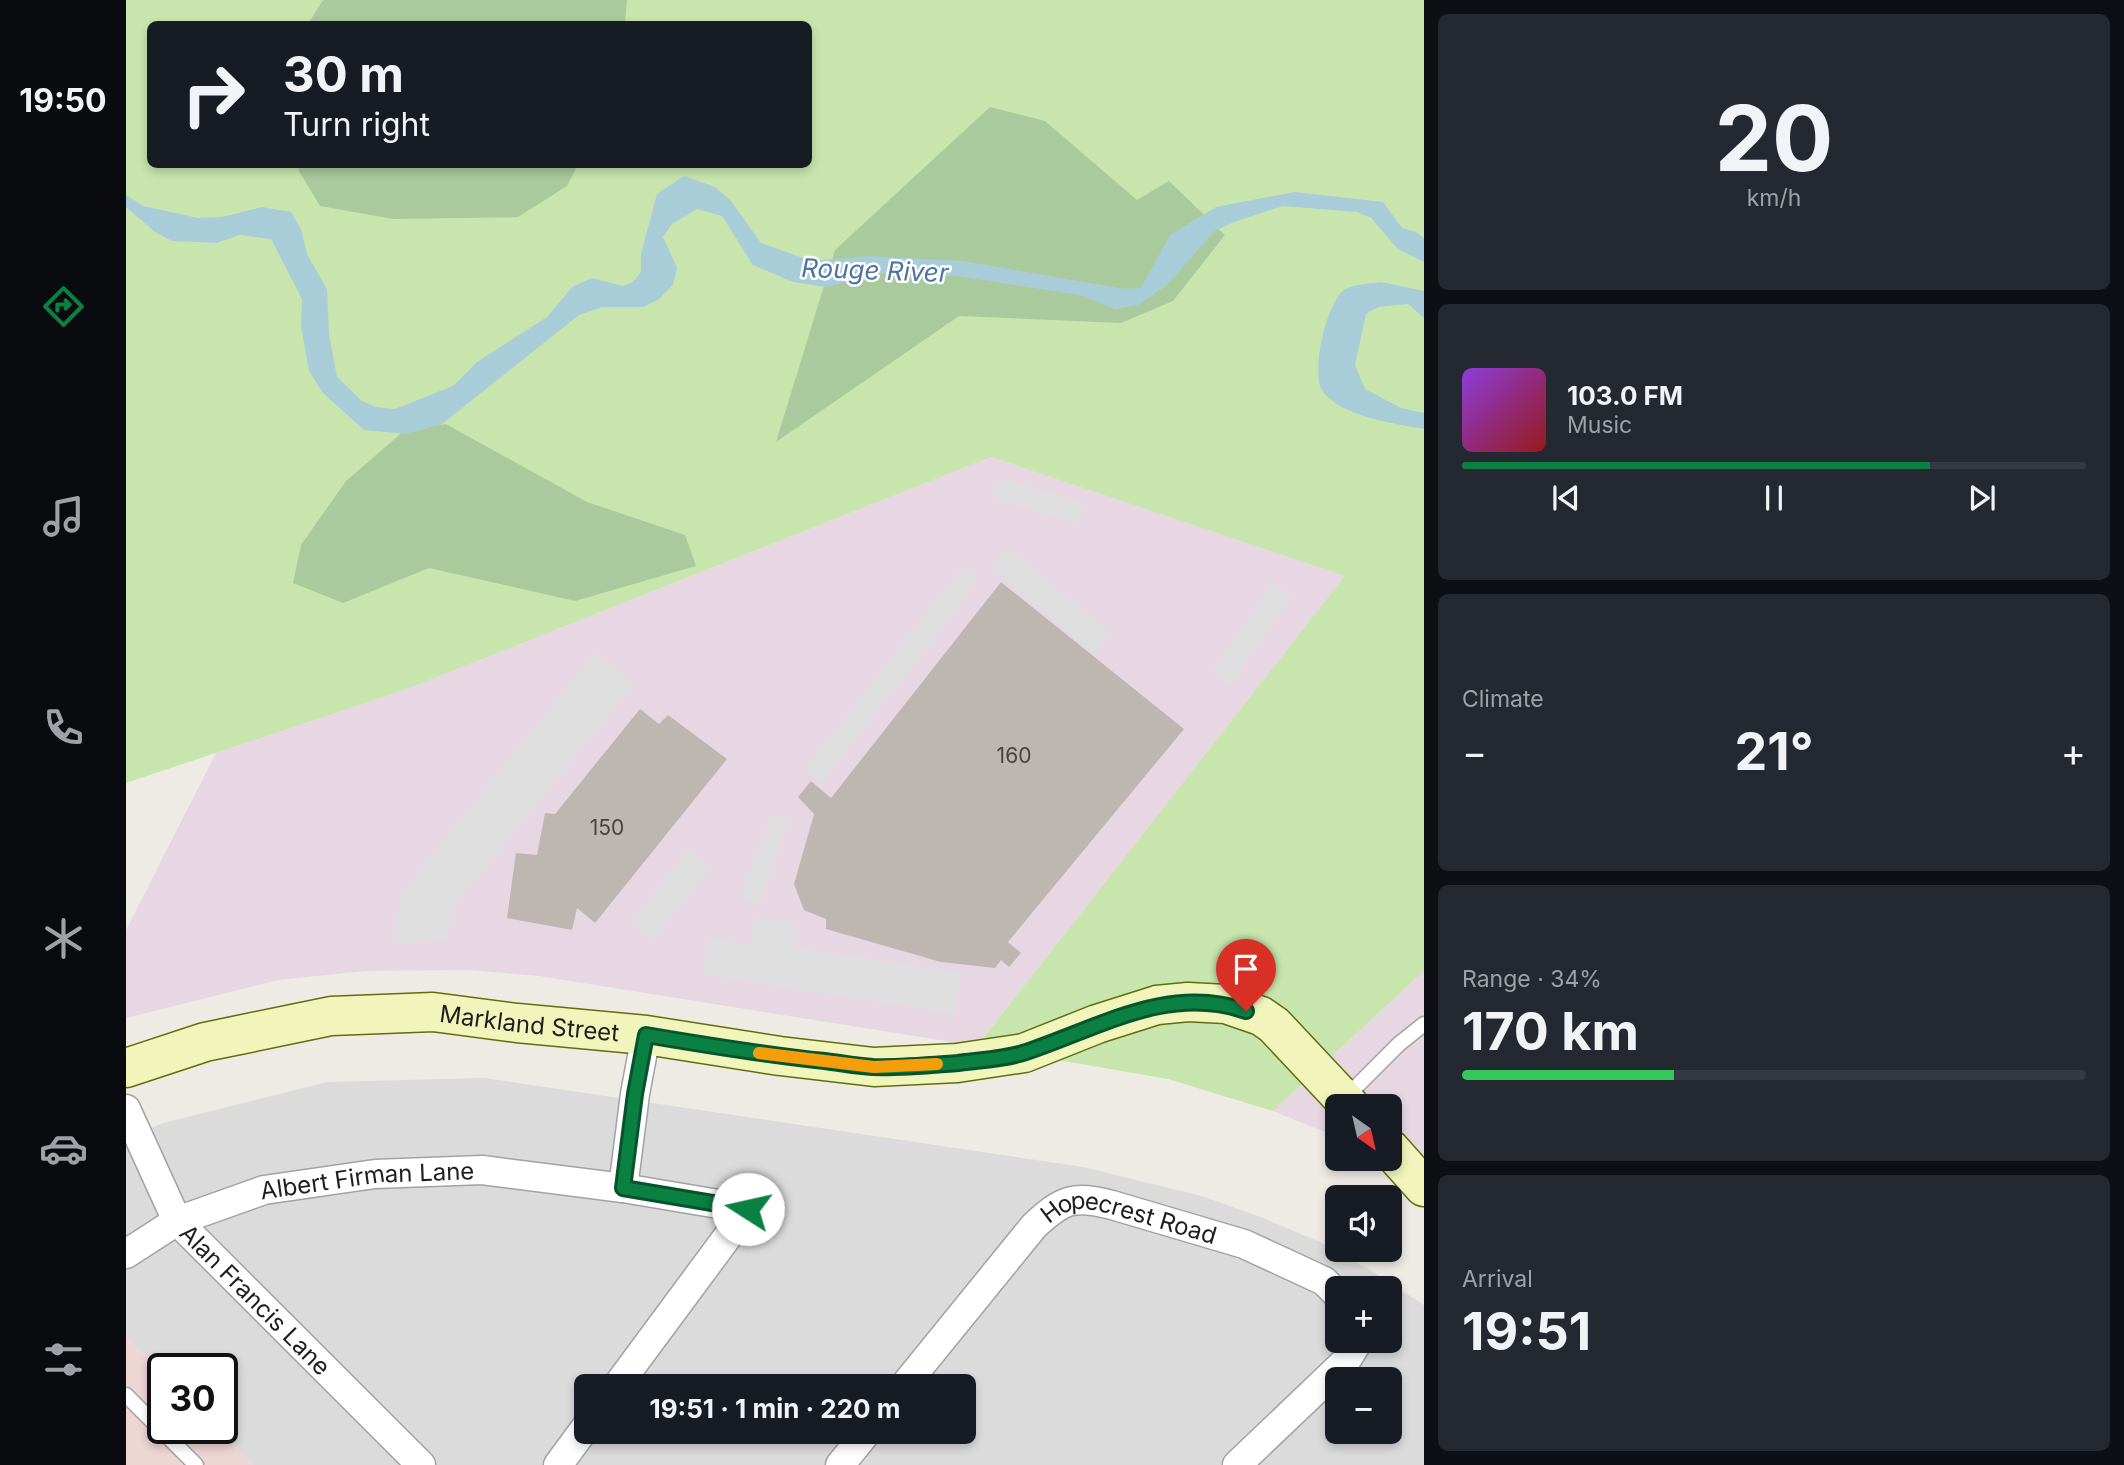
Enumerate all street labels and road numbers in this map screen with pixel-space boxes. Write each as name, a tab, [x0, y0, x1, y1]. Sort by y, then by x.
street label: Markland Street	[438, 999, 621, 1047]
street label: Albert Firman Lane	[258, 1156, 475, 1205]
street label: Hopecrest Road	[1035, 1185, 1220, 1250]
street label: Alan Francis Lane	[174, 1218, 337, 1381]

